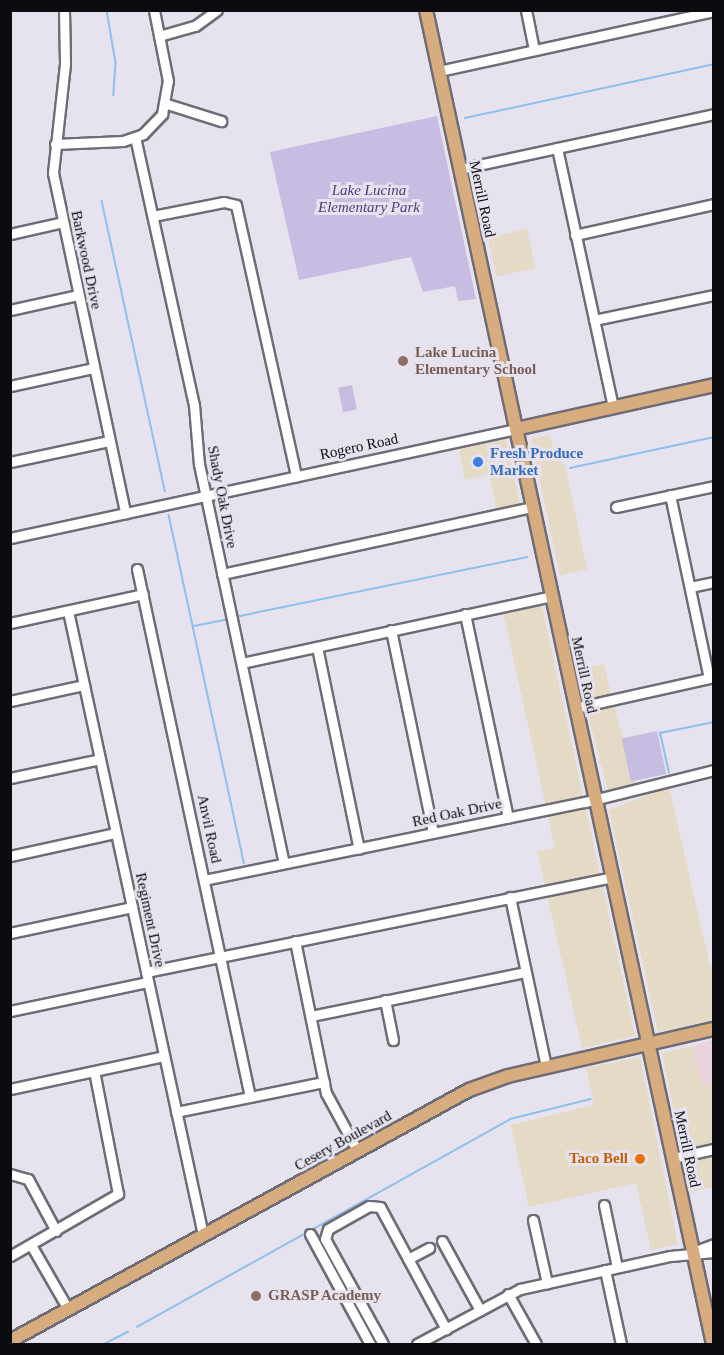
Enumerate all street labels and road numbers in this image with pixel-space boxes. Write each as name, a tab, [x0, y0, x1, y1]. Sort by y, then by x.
street label: Merrill Road	[465, 159, 499, 239]
street label: Barkwood Drive	[67, 209, 105, 311]
street label: Rogero Road	[318, 430, 400, 464]
street label: Shady Oak Drive	[203, 444, 241, 550]
street label: Merrill Road	[567, 635, 601, 715]
street label: Anvil Road	[193, 793, 225, 865]
street label: Red Oak Drive	[411, 795, 503, 831]
street label: Regiment Drive	[131, 871, 169, 969]
street label: Cesery Boulevard	[291, 1107, 395, 1175]
street label: Merrill Road	[670, 1109, 704, 1189]

